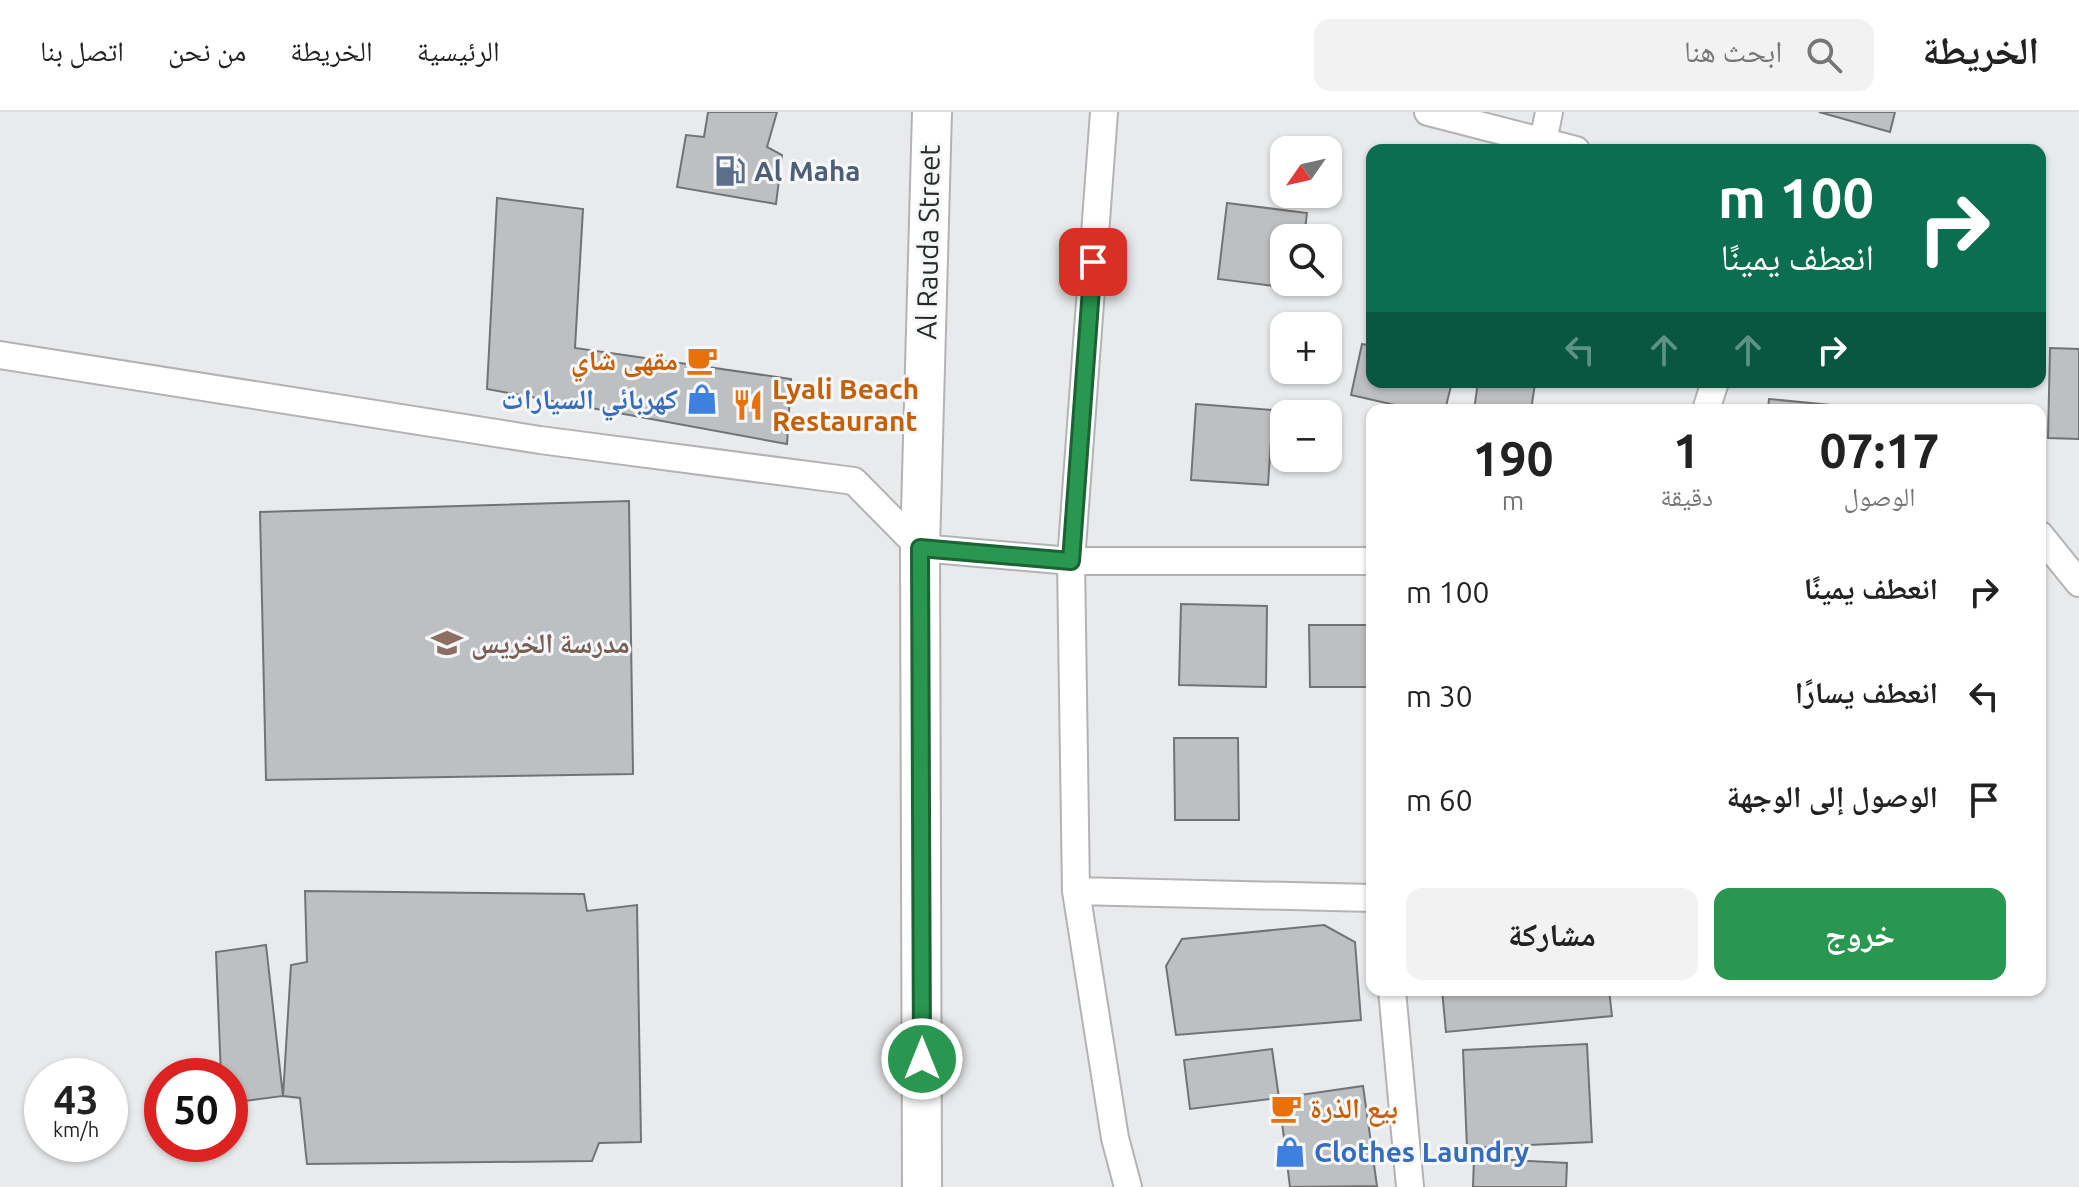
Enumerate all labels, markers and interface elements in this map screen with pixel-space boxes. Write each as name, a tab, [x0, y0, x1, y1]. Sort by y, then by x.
search box	[1314, 19, 1874, 91]
text: الخريطة	[1922, 29, 2039, 71]
icon: search	[1802, 33, 1846, 77]
text: ابحث هنا	[1684, 34, 1782, 68]
text: اتصل بنا	[40, 35, 124, 66]
text: من نحن	[168, 35, 246, 66]
text: الخريطة	[290, 35, 373, 66]
text: الرئيسية	[417, 35, 500, 66]
north arrow	[1270, 136, 1342, 208]
map controls	[1270, 136, 1342, 472]
street label: Al Rauda Street	[910, 144, 945, 340]
fuel station icon: Al Maha	[713, 154, 747, 188]
place label: Al Maha	[754, 155, 861, 186]
text: 100 m	[1718, 166, 1874, 229]
icon: right	[1902, 176, 2006, 280]
button: search	[1270, 224, 1342, 296]
pin	[1059, 228, 1127, 296]
text: انعطف يمينًا	[1721, 236, 1874, 277]
icon: arrive	[1071, 240, 1115, 284]
button: +	[1270, 312, 1342, 384]
icon: left	[1558, 328, 1602, 372]
icon: ahead	[1642, 328, 1686, 372]
icon: ahead	[1726, 328, 1770, 372]
icon: right	[1810, 328, 1854, 372]
cafe icon: مقهى شاي	[685, 343, 719, 377]
place label: مقهى شاي	[571, 344, 678, 383]
place label: Lyali Beach Restaurant	[772, 373, 919, 436]
shop icon: كهربائي السيارات	[685, 382, 719, 416]
place label: كهربائي السيارات	[501, 383, 678, 422]
restaurant icon: Lyali Beach Restaurant	[731, 388, 765, 422]
button: −	[1270, 400, 1342, 472]
text: 1	[1673, 423, 1700, 477]
text: 07:17	[1819, 423, 1940, 477]
text: 190	[1472, 431, 1554, 485]
text: دقيقة	[1660, 482, 1713, 511]
text: الوصول	[1844, 482, 1915, 511]
text: m	[1502, 486, 1524, 515]
icon: right	[1962, 570, 2006, 614]
text: انعطف يمينًا	[1804, 571, 1938, 605]
text: 100 m	[1406, 575, 1490, 609]
school or university icon: مدرسة الخريس	[430, 626, 464, 660]
place label: مدرسة الخريس	[471, 627, 630, 660]
icon: left	[1962, 674, 2006, 718]
text: انعطف يسارًا	[1795, 675, 1938, 709]
text: 30 m	[1406, 679, 1473, 713]
icon: arrive	[1962, 778, 2006, 822]
text: الوصول إلى الوجهة	[1727, 779, 1938, 813]
text: 60 m	[1406, 783, 1473, 817]
button: مشاركة	[1406, 888, 1698, 980]
button: خروج	[1714, 888, 2006, 980]
position arrow	[880, 1017, 964, 1101]
speed limit sign: 50	[144, 1058, 248, 1162]
text: 43	[53, 1077, 99, 1122]
cafe icon: بيع الذرة	[1269, 1091, 1303, 1125]
place label: بيع الذرة	[1310, 1092, 1398, 1127]
text: km/h	[53, 1118, 99, 1141]
shop icon: Clothes Laundry	[1273, 1135, 1307, 1169]
place label: Clothes Laundry	[1314, 1136, 1529, 1167]

